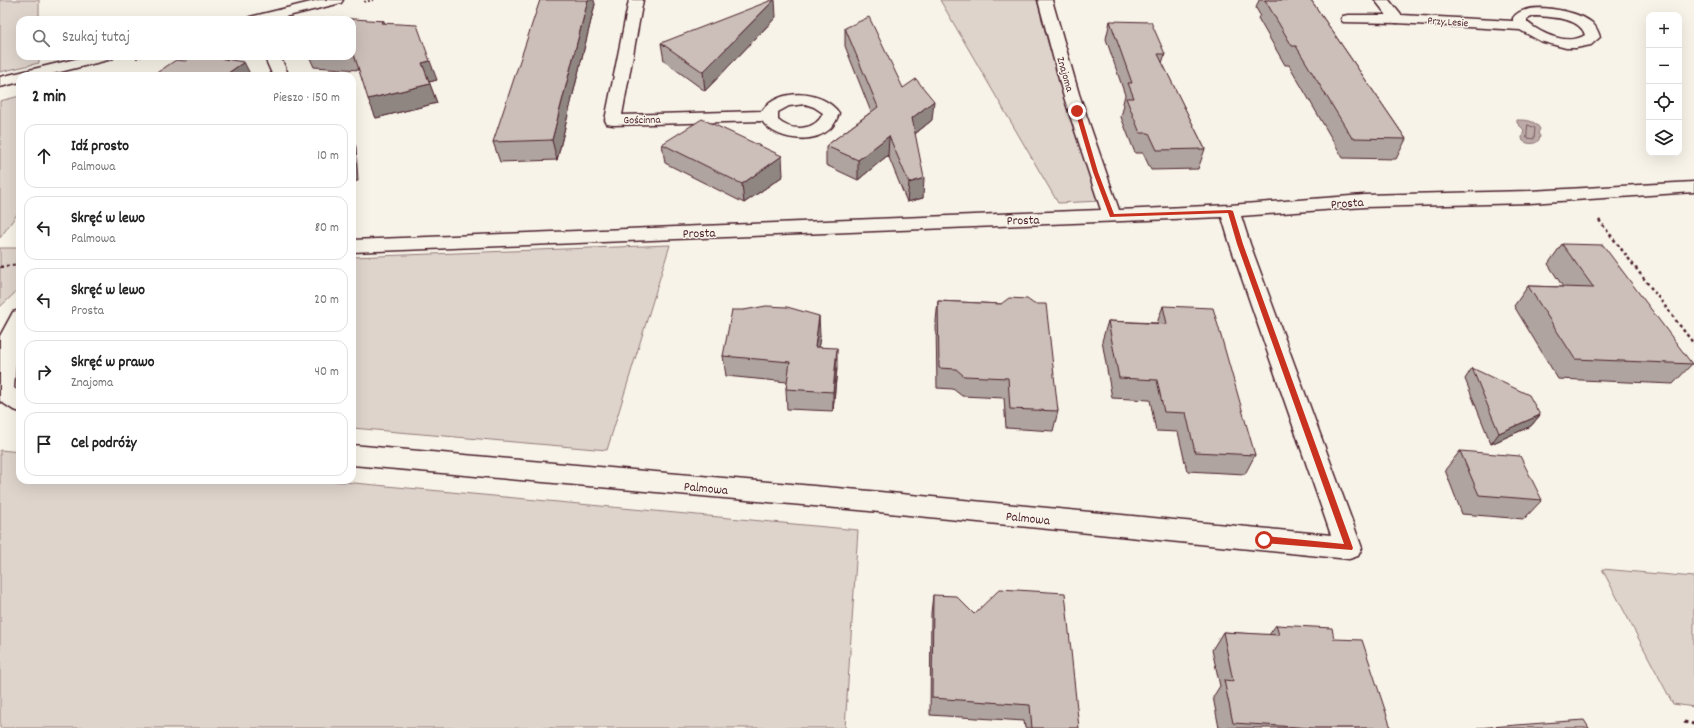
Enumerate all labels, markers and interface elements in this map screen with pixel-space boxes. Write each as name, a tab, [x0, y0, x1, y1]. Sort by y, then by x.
map controls	[1646, 12, 1682, 156]
button: +	[1646, 12, 1682, 48]
street label: Przy Lesie	[1427, 14, 1469, 32]
search box	[16, 16, 356, 60]
icon: search	[30, 27, 52, 49]
text: Szukaj tutaj	[62, 27, 130, 49]
button: −	[1646, 48, 1682, 84]
street label: Znajoma	[1051, 55, 1077, 95]
button: locate	[1646, 84, 1682, 120]
text: 2 min	[32, 86, 66, 110]
text: Pieszo · 150 m	[273, 89, 340, 108]
route end	[1068, 102, 1086, 120]
street label: Gościnna	[623, 113, 661, 129]
button: layers	[1646, 120, 1682, 156]
text: Idź prosto	[71, 136, 129, 158]
icon: ahead	[33, 145, 55, 167]
text: 10 m	[317, 147, 339, 166]
text: Palmowa	[71, 158, 115, 177]
street label: Prosta	[1330, 194, 1365, 215]
text: Skręć w lewo	[71, 208, 145, 230]
street label: Prosta	[1006, 211, 1041, 232]
icon: left	[33, 217, 55, 239]
text: 80 m	[315, 219, 339, 238]
street label: Prosta	[682, 224, 717, 245]
text: Palmowa	[71, 230, 115, 249]
text: Skręć w lewo	[71, 280, 145, 302]
icon: left	[33, 289, 55, 311]
text: 20 m	[314, 291, 339, 310]
text: Prosta	[71, 302, 104, 321]
text: Skręć w prawo	[71, 352, 154, 374]
icon: right	[33, 361, 55, 383]
text: 40 m	[315, 363, 339, 382]
text: Znajoma	[71, 374, 113, 393]
icon: arrive	[33, 433, 55, 455]
text: Cel podróży	[71, 433, 137, 455]
street label: Palmowa	[683, 478, 730, 501]
street label: Palmowa	[1005, 508, 1052, 531]
route start	[1255, 531, 1273, 549]

